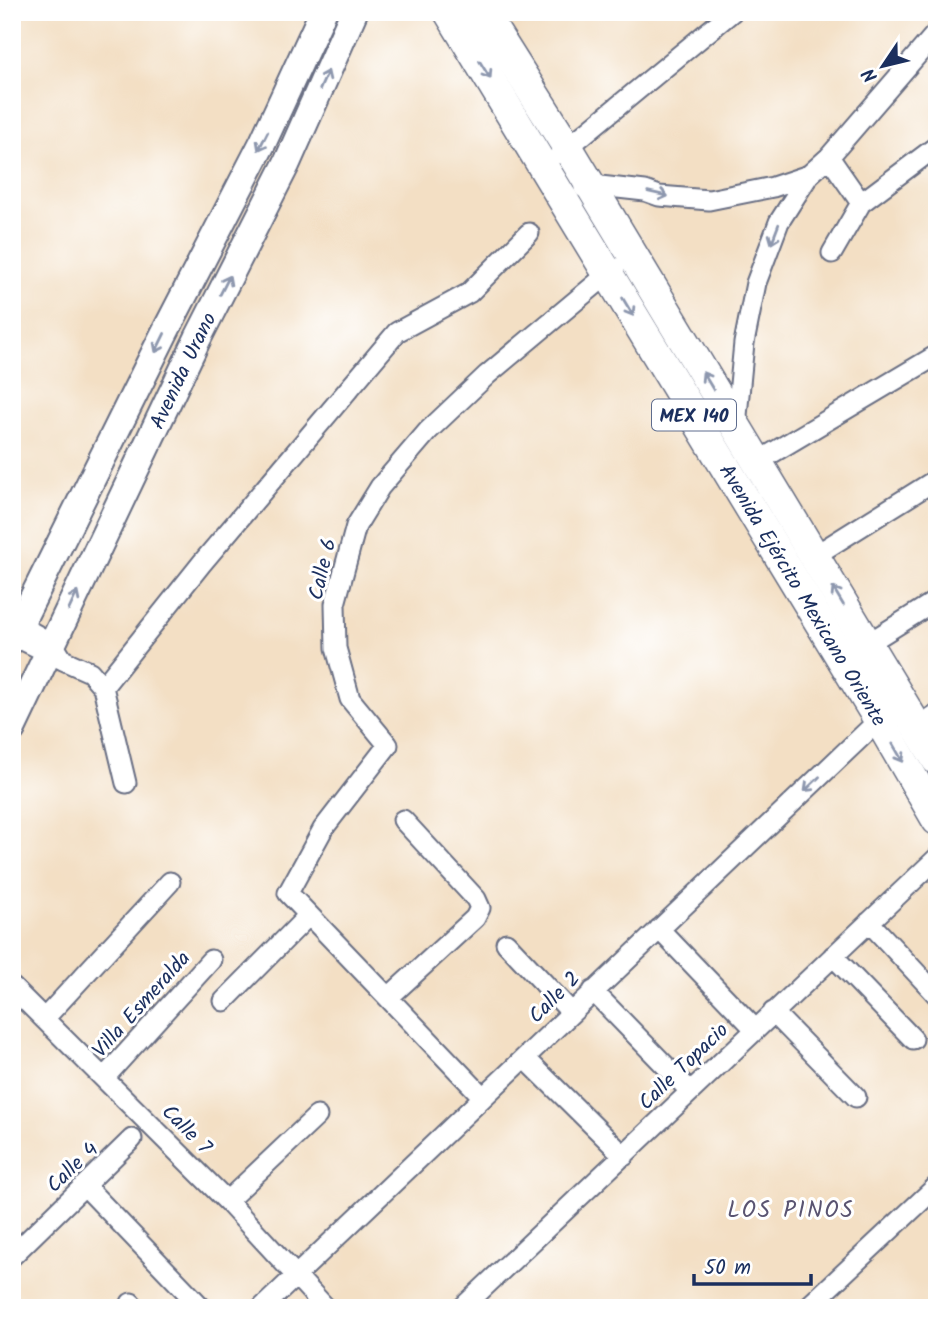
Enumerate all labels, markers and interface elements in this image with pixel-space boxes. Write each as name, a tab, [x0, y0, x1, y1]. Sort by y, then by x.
north arrow	[848, 32, 918, 102]
one-way arrow	[478, 60, 492, 80]
text: N	[855, 61, 886, 88]
one-way arrow	[318, 70, 331, 92]
one-way arrow	[256, 130, 270, 151]
one-way arrow	[646, 188, 669, 201]
one-way arrow	[767, 222, 780, 244]
one-way arrow	[218, 275, 232, 296]
one-way arrow	[622, 296, 636, 316]
street label: Avenida Urano	[142, 307, 226, 435]
one-way arrow	[152, 332, 166, 353]
one-way arrow	[701, 371, 715, 391]
road number: MEX 140	[652, 400, 736, 430]
street label: Avenida Ejército Mexicano Oriente	[709, 458, 894, 734]
street label: Calle 6	[300, 535, 347, 603]
one-way arrow	[831, 587, 845, 607]
one-way arrow	[67, 590, 80, 612]
one-way arrow	[892, 742, 905, 763]
one-way arrow	[803, 775, 820, 792]
street label: Villa Esmeralda	[85, 944, 199, 1066]
street label: Calle 2	[521, 964, 589, 1032]
street label: Calle Topacio	[631, 1015, 737, 1119]
street label: Calle 7	[153, 1097, 220, 1164]
street label: Calle 4	[39, 1135, 107, 1202]
district label: LOS PINOS	[727, 1193, 855, 1229]
scale bar	[694, 1243, 811, 1287]
text: 50 m	[704, 1252, 751, 1285]

